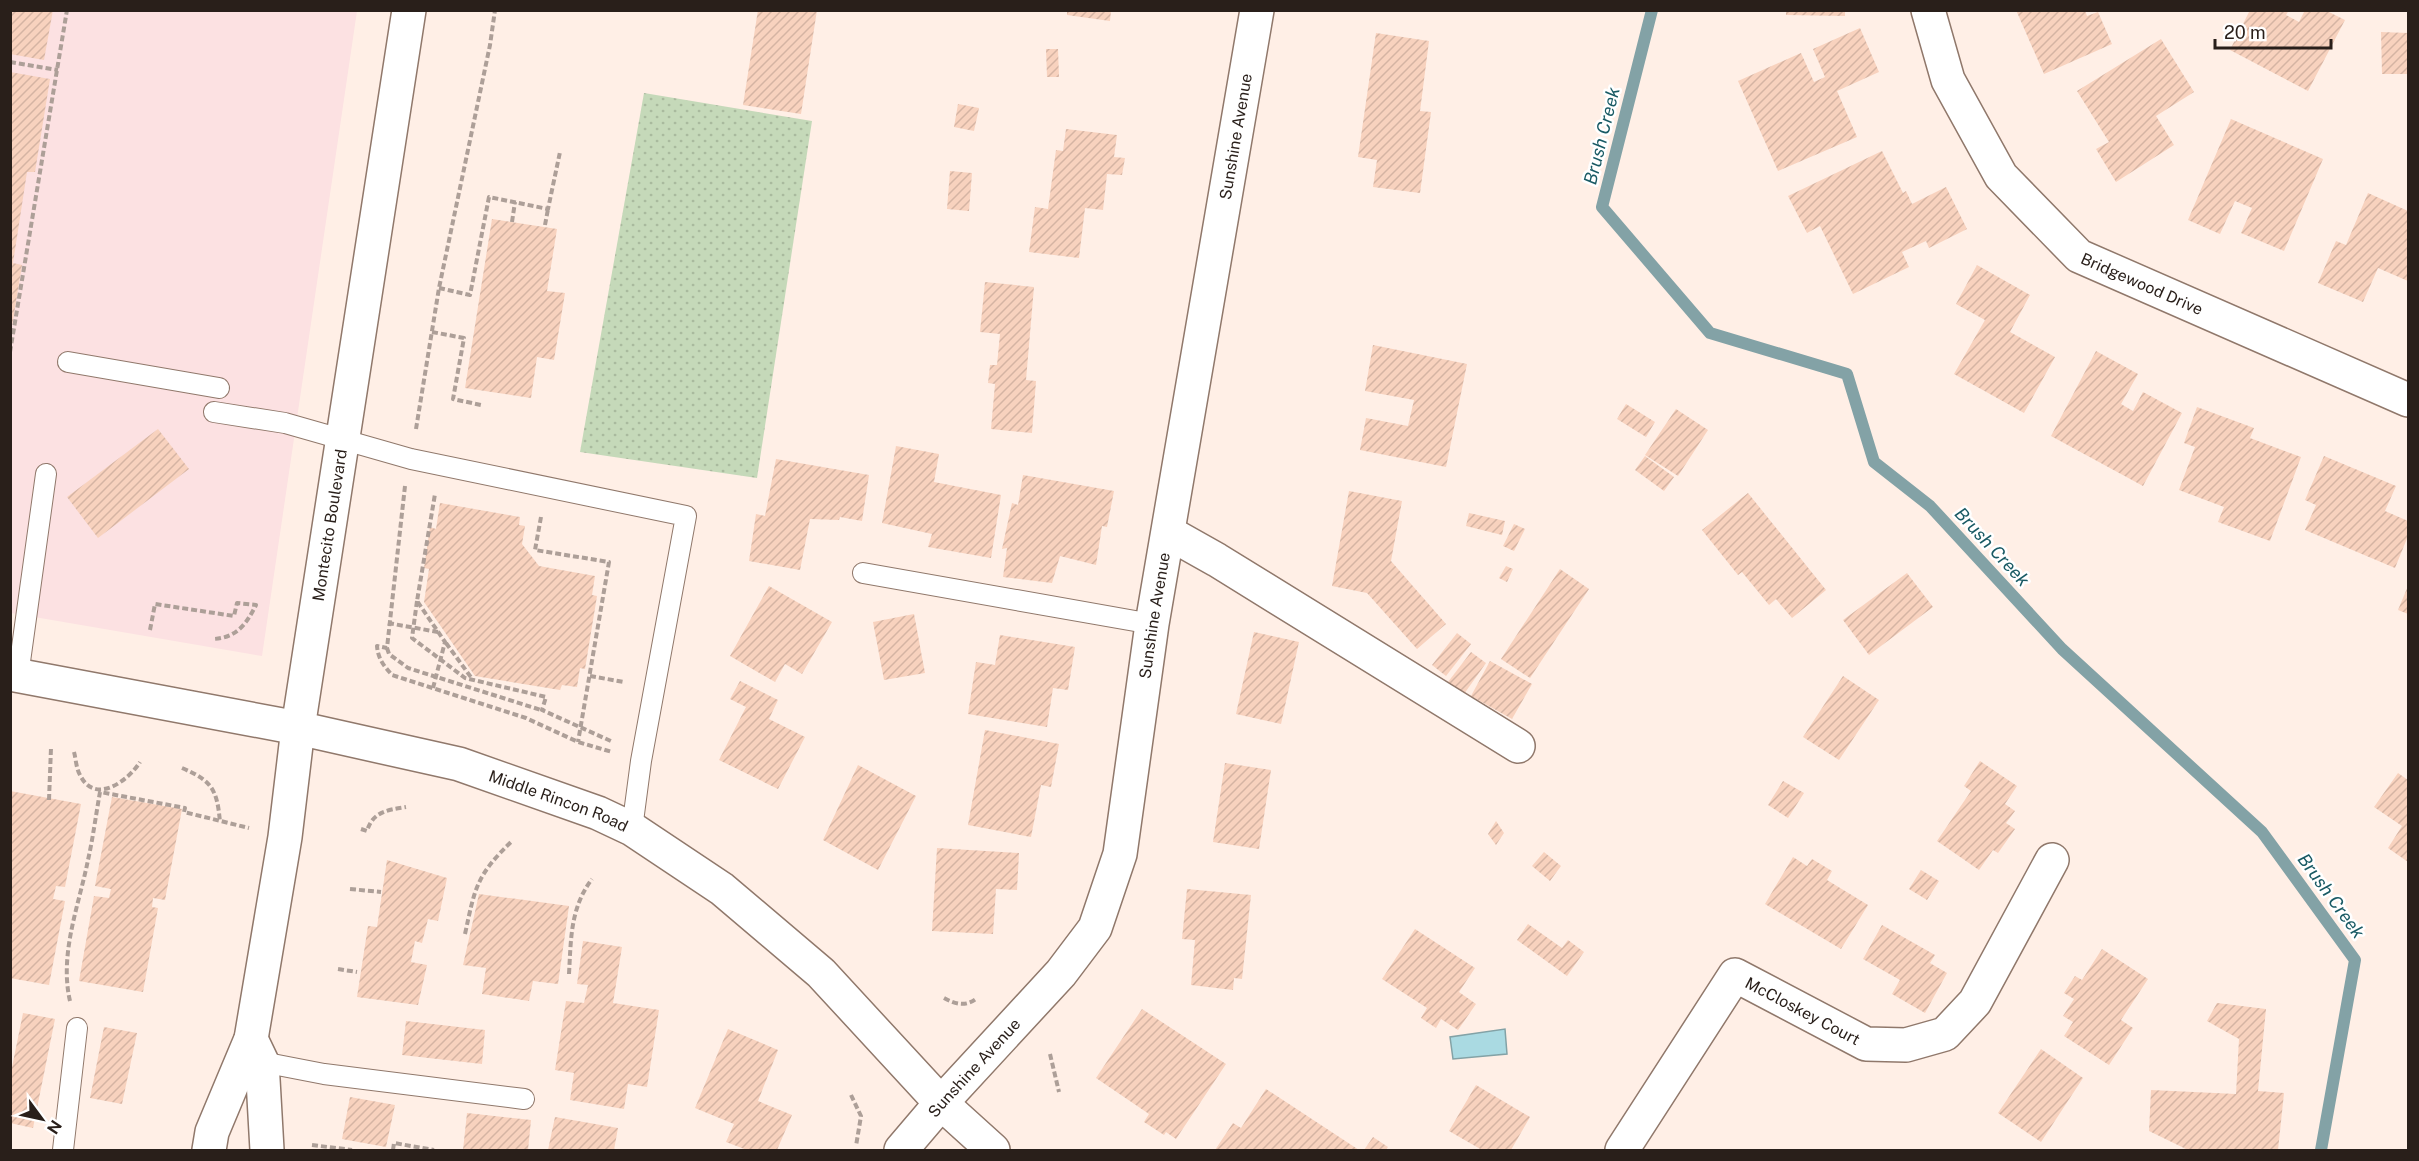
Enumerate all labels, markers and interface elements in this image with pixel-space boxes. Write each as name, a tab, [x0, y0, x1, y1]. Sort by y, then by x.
scale bar	[2215, 12, 2330, 50]
text: 20 m	[2224, 22, 2266, 43]
street label: Sunshine Avenue	[1216, 72, 1256, 201]
water label: Brush Creek	[1579, 85, 1624, 187]
street label: Bridgewood Drive	[2078, 249, 2206, 319]
street label: Montecito Boulevard	[309, 448, 351, 603]
water label: Brush Creek	[1951, 503, 2034, 590]
street label: Sunshine Avenue	[1135, 551, 1174, 680]
street label: Middle Rincon Road	[486, 766, 631, 836]
water label: Brush Creek	[2294, 849, 2369, 942]
street label: McCloskey Court	[1742, 973, 1863, 1049]
street label: Sunshine Avenue	[924, 1014, 1024, 1121]
north arrow	[12, 1089, 72, 1149]
text: N	[43, 1116, 66, 1137]

